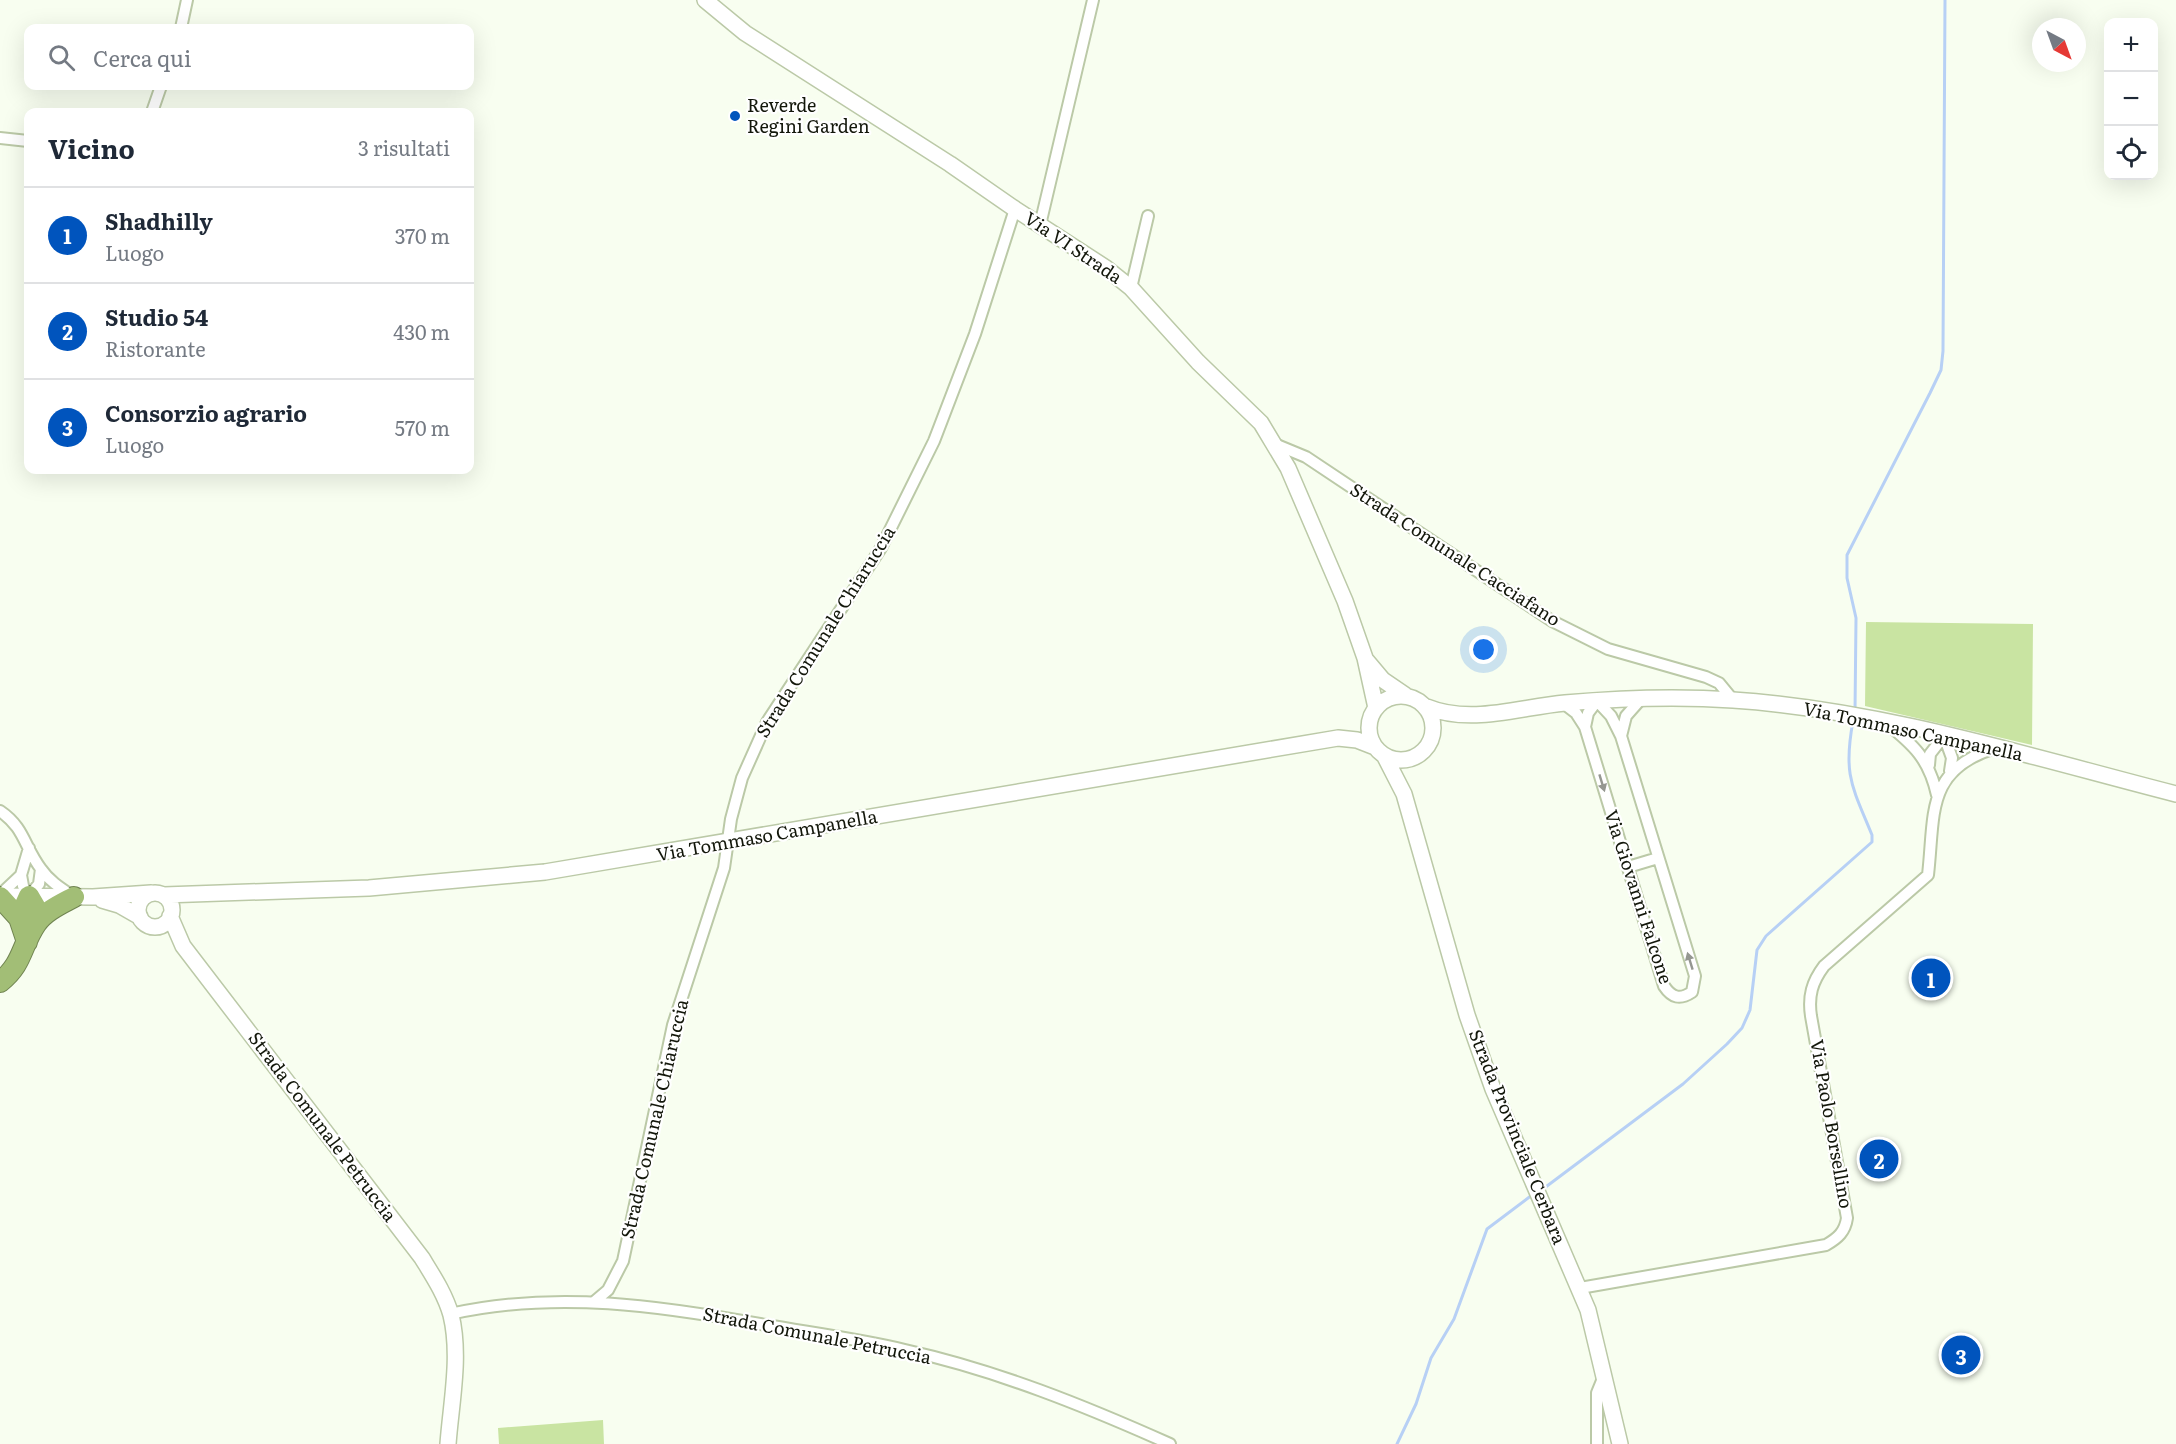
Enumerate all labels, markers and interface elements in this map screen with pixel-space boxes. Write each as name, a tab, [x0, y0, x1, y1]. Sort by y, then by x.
north arrow	[2032, 18, 2086, 72]
map controls	[2104, 18, 2158, 180]
button: +	[2104, 18, 2158, 72]
search box	[24, 24, 474, 90]
icon: search	[45, 41, 78, 74]
text: Cerca qui	[93, 41, 191, 74]
button: −	[2104, 72, 2158, 126]
place label: Reverde Regini Garden	[747, 91, 870, 139]
marker: Reverde Regini Garden	[728, 109, 742, 123]
button: locate	[2104, 126, 2158, 180]
text: Vicino	[48, 128, 135, 167]
text: 3 risultati	[358, 132, 450, 162]
text: Shadhilly	[105, 204, 213, 237]
street label: Via VI Strada	[1019, 204, 1128, 290]
text: 1	[63, 220, 72, 250]
text: 370 m	[395, 220, 450, 250]
text: Luogo	[105, 237, 164, 267]
text: Studio 54	[105, 300, 208, 333]
text: 2	[62, 316, 73, 346]
text: 430 m	[393, 316, 450, 346]
text: Ristorante	[105, 333, 206, 363]
text: Consorzio agrario	[105, 396, 307, 429]
text: 3	[62, 412, 73, 442]
text: 570 m	[395, 412, 450, 442]
text: Luogo	[105, 429, 164, 459]
street label: Strada Comunale Cacciafano	[1345, 475, 1566, 632]
street label: Strada Comunale Chiaruccia	[748, 520, 901, 742]
your location	[1469, 635, 1498, 664]
street label: Via Tommaso Campanella	[1801, 694, 2026, 767]
one-way arrow	[1598, 774, 1607, 792]
street label: Via Tommaso Campanella	[654, 802, 880, 867]
street label: Via Giovanni Falcone	[1599, 806, 1680, 987]
one-way arrow	[1685, 952, 1694, 970]
pin: 1	[1912, 956, 1950, 1000]
street label: Strada Comunale Chiaruccia	[613, 996, 694, 1241]
street label: Strada Comunale Petruccia	[243, 1025, 404, 1227]
street label: Strada Provinciale Cerbara	[1463, 1025, 1574, 1248]
street label: Via Paolo Borsellino	[1804, 1037, 1861, 1210]
pin: 2	[1860, 1136, 1898, 1182]
street label: Strada Comunale Petruccia	[701, 1299, 934, 1370]
pin: 3	[1942, 1332, 1980, 1378]

